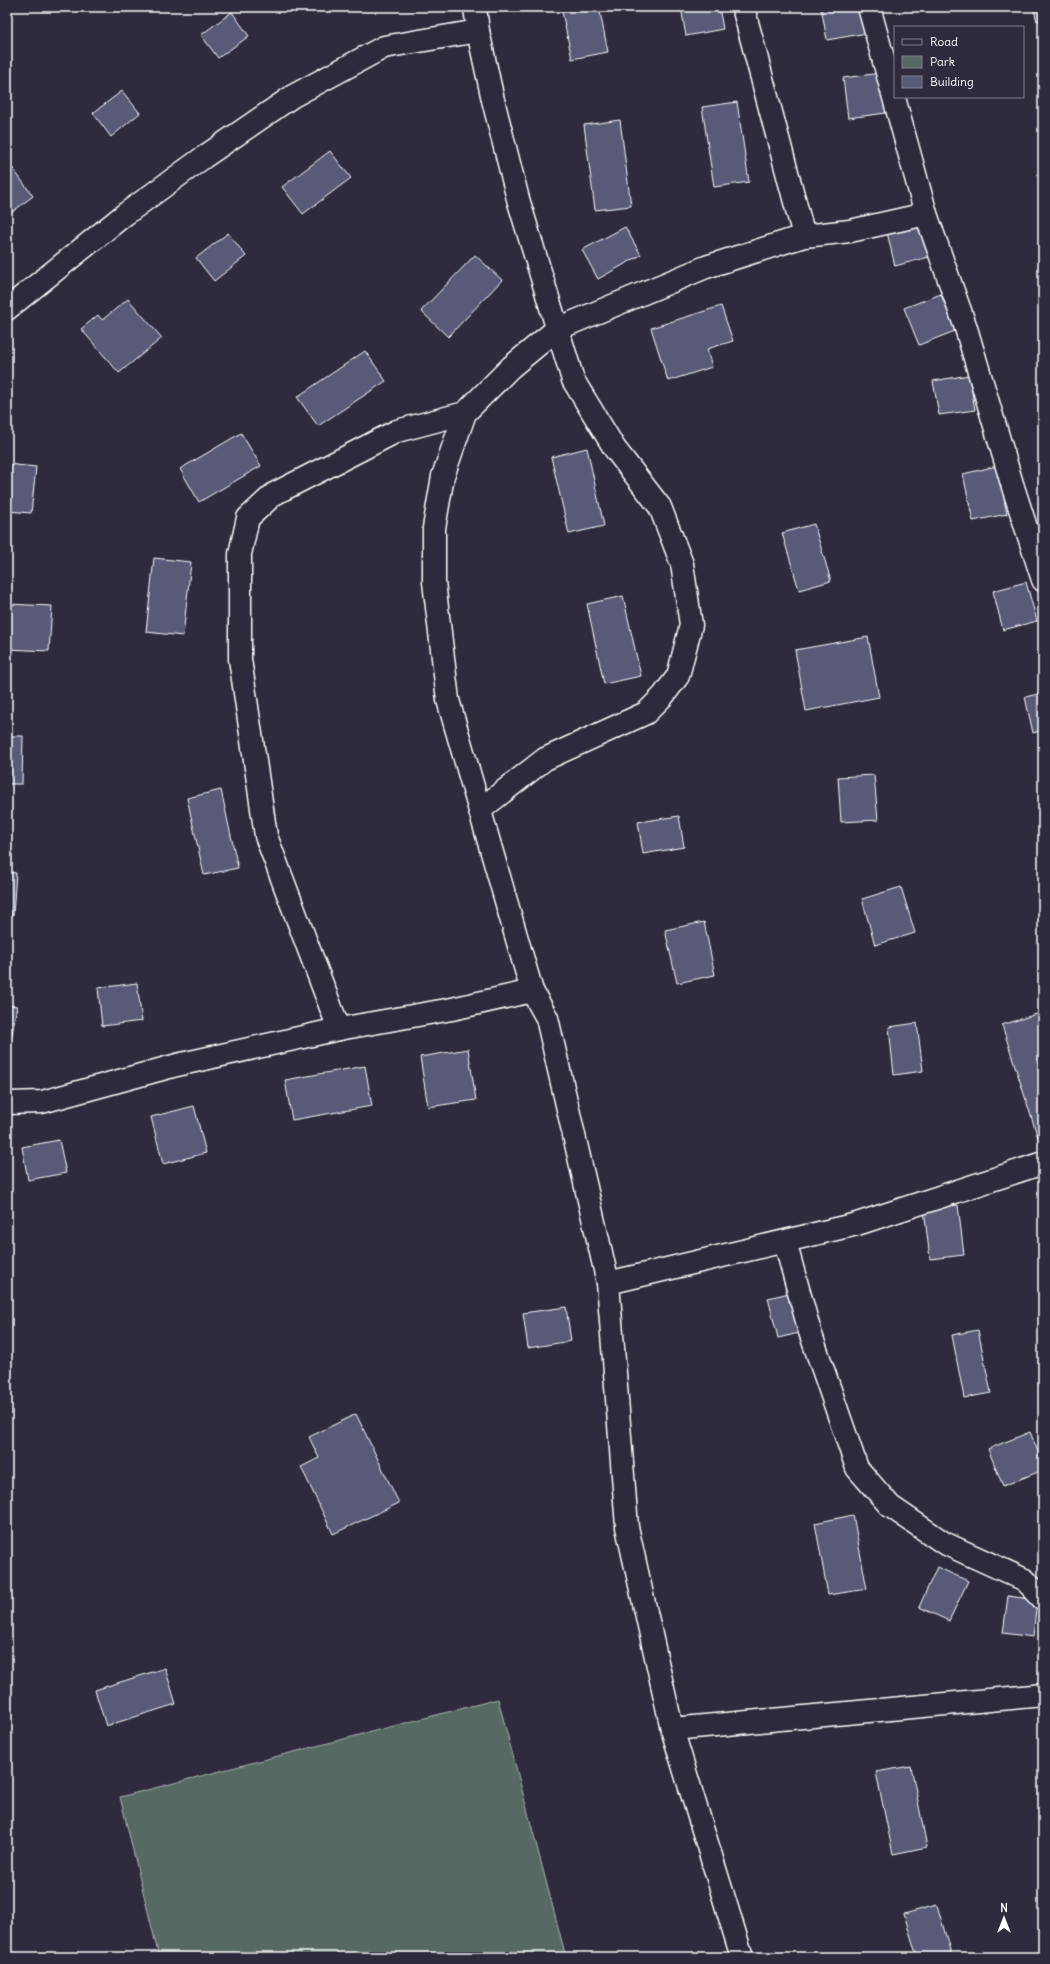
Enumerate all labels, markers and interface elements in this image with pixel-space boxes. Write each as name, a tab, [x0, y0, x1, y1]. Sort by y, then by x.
legend	[894, 26, 1024, 98]
text: Road	[930, 34, 958, 49]
text: Park	[930, 54, 955, 69]
text: Building	[930, 74, 974, 89]
north arrow	[984, 1898, 1024, 1938]
text: N	[1000, 1901, 1008, 1915]

